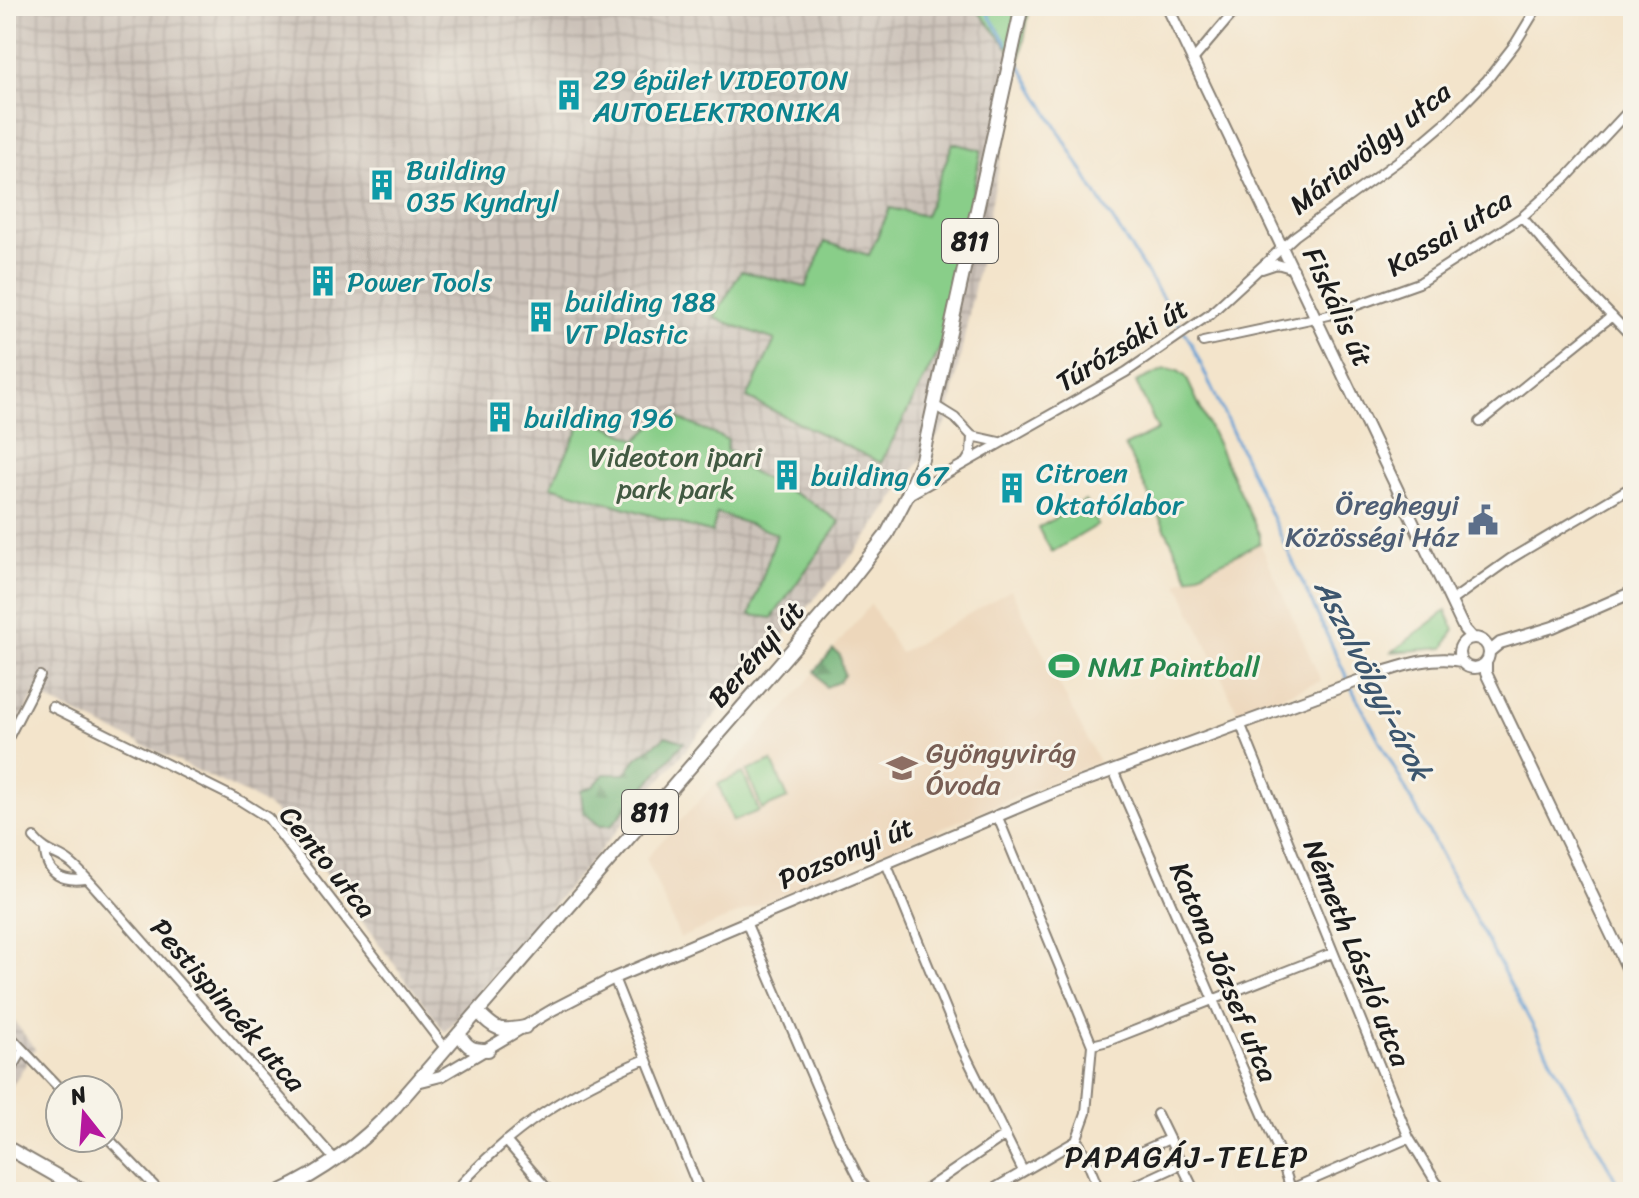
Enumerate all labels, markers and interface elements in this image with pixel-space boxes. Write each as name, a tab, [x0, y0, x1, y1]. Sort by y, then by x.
place label: 29 épület VIDEOTON AUTOELEKTRONIKA	[592, 55, 849, 136]
street label: Máriavölgy utca	[1278, 68, 1463, 228]
building icon: 29 épület VIDEOTON AUTOELEKTRONIKA	[552, 78, 586, 112]
place label: Building 035 Kyndryl	[406, 145, 560, 226]
building icon: Building 035 Kyndryl	[365, 168, 399, 202]
street label: Kassai utca	[1376, 175, 1523, 290]
road number: 811	[942, 219, 998, 263]
street label: Fiskális út	[1289, 239, 1387, 375]
place label: Power Tools	[347, 257, 492, 306]
building icon: Power Tools	[306, 264, 340, 298]
place label: building 188 VT Plastic	[565, 277, 716, 358]
street label: Túrózsáki út	[1046, 285, 1198, 405]
building icon: building 188 VT Plastic	[524, 300, 558, 334]
place label: building 196	[524, 393, 674, 442]
building icon: building 196	[483, 400, 517, 434]
park label: Videoton ipari park park	[590, 432, 763, 513]
place label: Citroen Oktatólabor	[1036, 448, 1185, 529]
place label: building 67	[811, 451, 950, 500]
building icon: building 67	[770, 458, 804, 492]
building icon: Citroen Oktatólabor	[995, 471, 1029, 505]
place label: Öreghegyi Közösségi Ház	[1285, 480, 1460, 561]
public building icon: Öreghegyi Közösségi Ház	[1466, 503, 1500, 537]
water label: Aszalvölgyi-árok	[1298, 569, 1448, 792]
street label: Berényi út	[695, 589, 817, 719]
place label: NMI Paintball	[1088, 642, 1261, 691]
sports icon: NMI Paintball	[1047, 649, 1081, 683]
place label: Gyöngyvirág Óvoda	[926, 728, 1076, 809]
school or university icon: Gyöngyvirág Óvoda	[885, 751, 919, 785]
road number: 811	[622, 790, 678, 834]
street label: Cento utca	[266, 794, 390, 930]
street label: Pozsonyi út	[770, 802, 922, 904]
street label: Németh László utca	[1289, 832, 1425, 1075]
street label: Katona József utca	[1155, 854, 1293, 1090]
street label: Pestispincék utca	[138, 906, 319, 1104]
north arrow	[44, 1074, 124, 1154]
text: N	[64, 1074, 92, 1117]
district label: PAPAGÁJ-TELEP	[1065, 1130, 1309, 1184]

